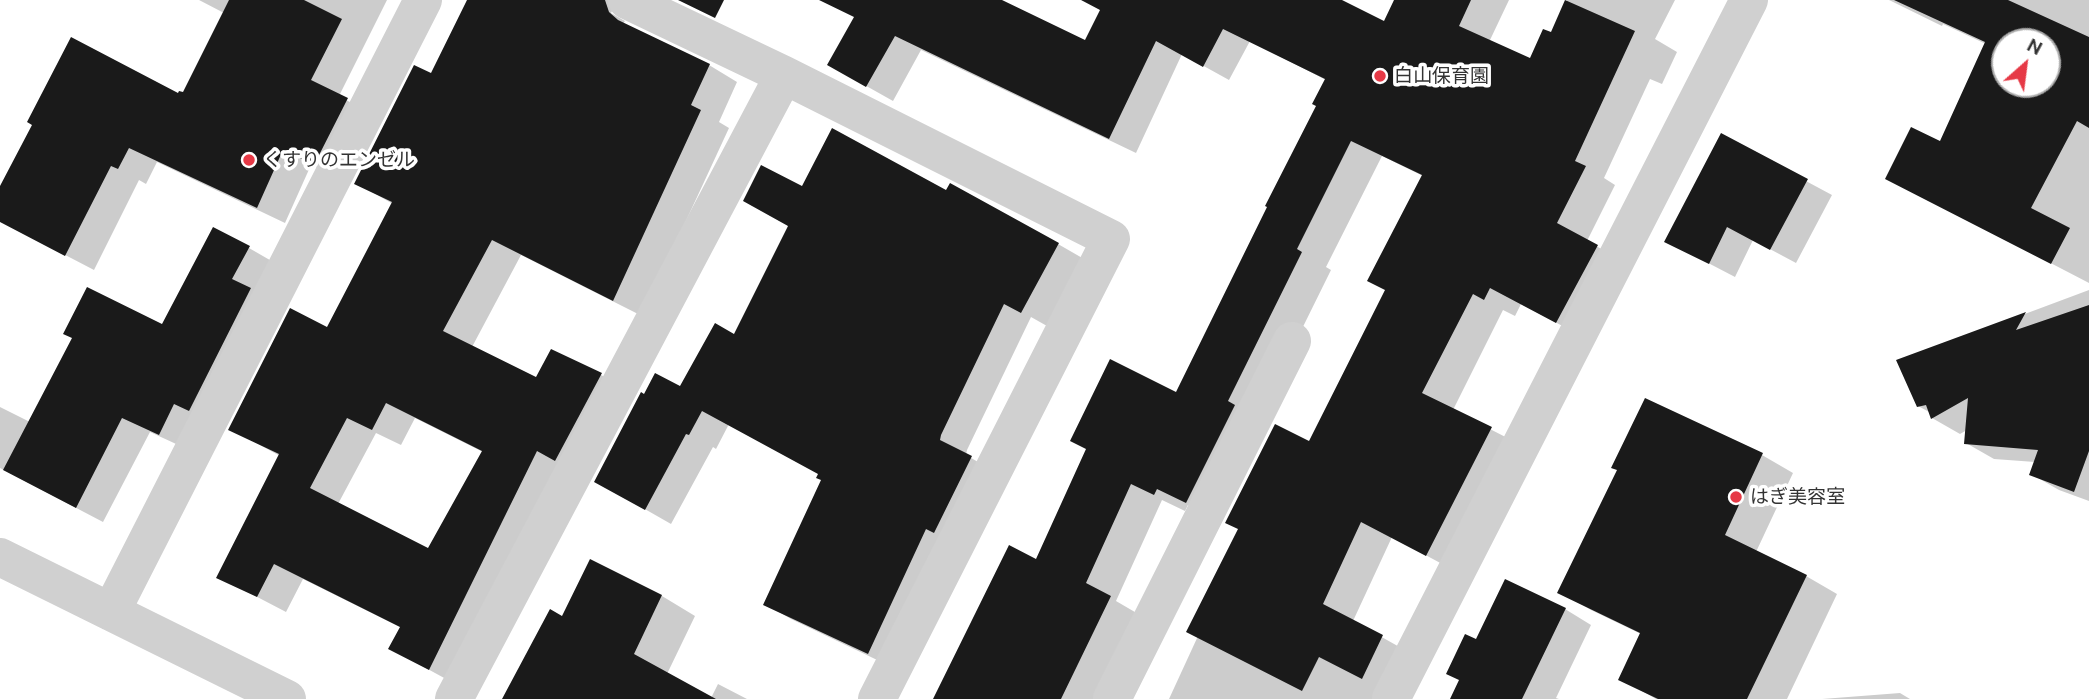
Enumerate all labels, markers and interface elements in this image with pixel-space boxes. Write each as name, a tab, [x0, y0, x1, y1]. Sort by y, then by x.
north arrow	[1991, 28, 2061, 98]
text: N	[2023, 33, 2046, 59]
place label: 白山保育園	[1394, 65, 1489, 87]
marker: 白山保育園	[1372, 68, 1388, 84]
place label: くすりのエンゼル	[263, 149, 415, 171]
marker: くすりのエンゼル	[241, 152, 257, 168]
place label: はぎ美容室	[1750, 486, 1845, 508]
marker: はぎ美容室	[1728, 489, 1744, 505]

